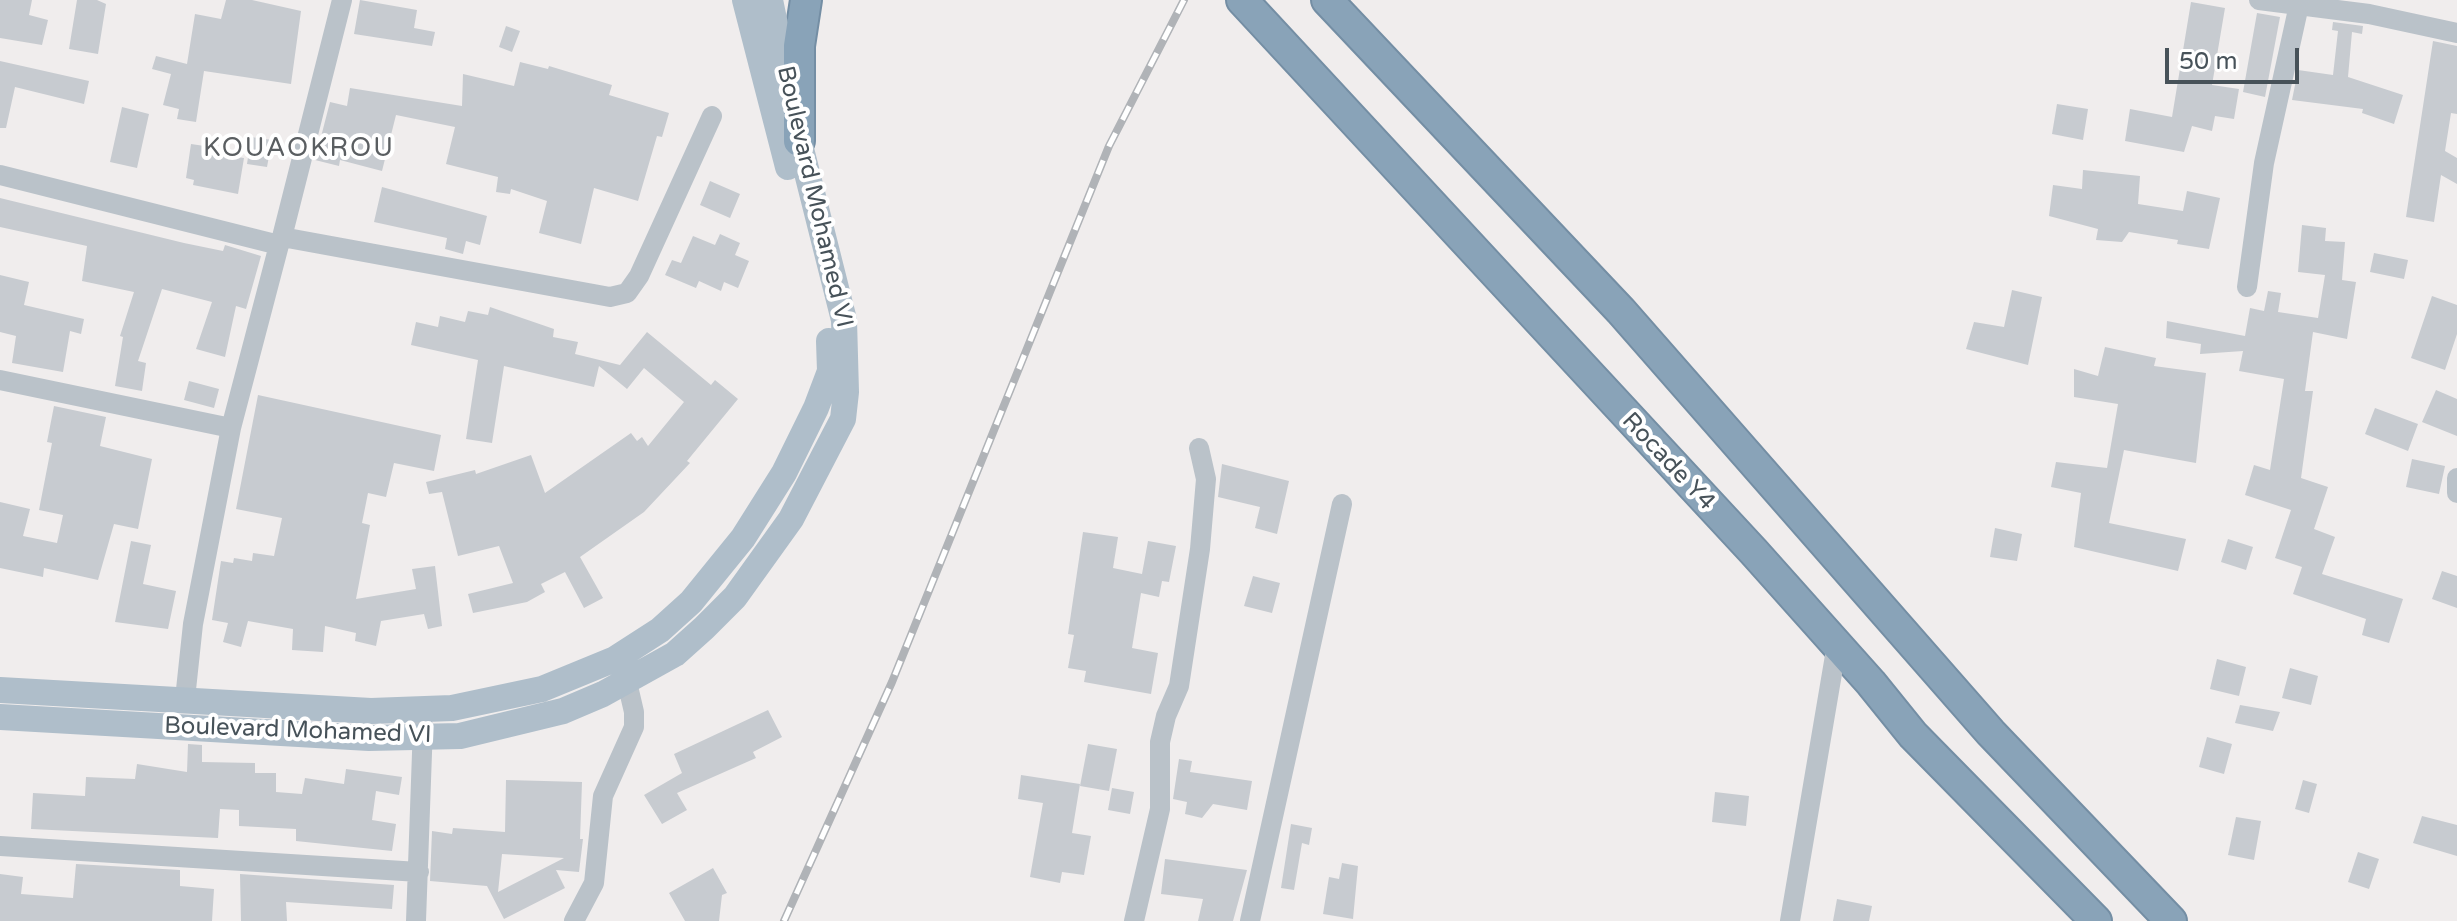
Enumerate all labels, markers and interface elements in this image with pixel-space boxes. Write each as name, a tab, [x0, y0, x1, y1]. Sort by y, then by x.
scale bar	[2169, 32, 2303, 82]
text: 50 m	[2179, 47, 2237, 76]
street label: Boulevard Mohamed VI	[770, 63, 858, 331]
district label: KOUAOKROU	[203, 133, 395, 165]
street label: Rocade Y4	[1615, 407, 1721, 517]
street label: Boulevard Mohamed VI	[164, 712, 432, 750]

